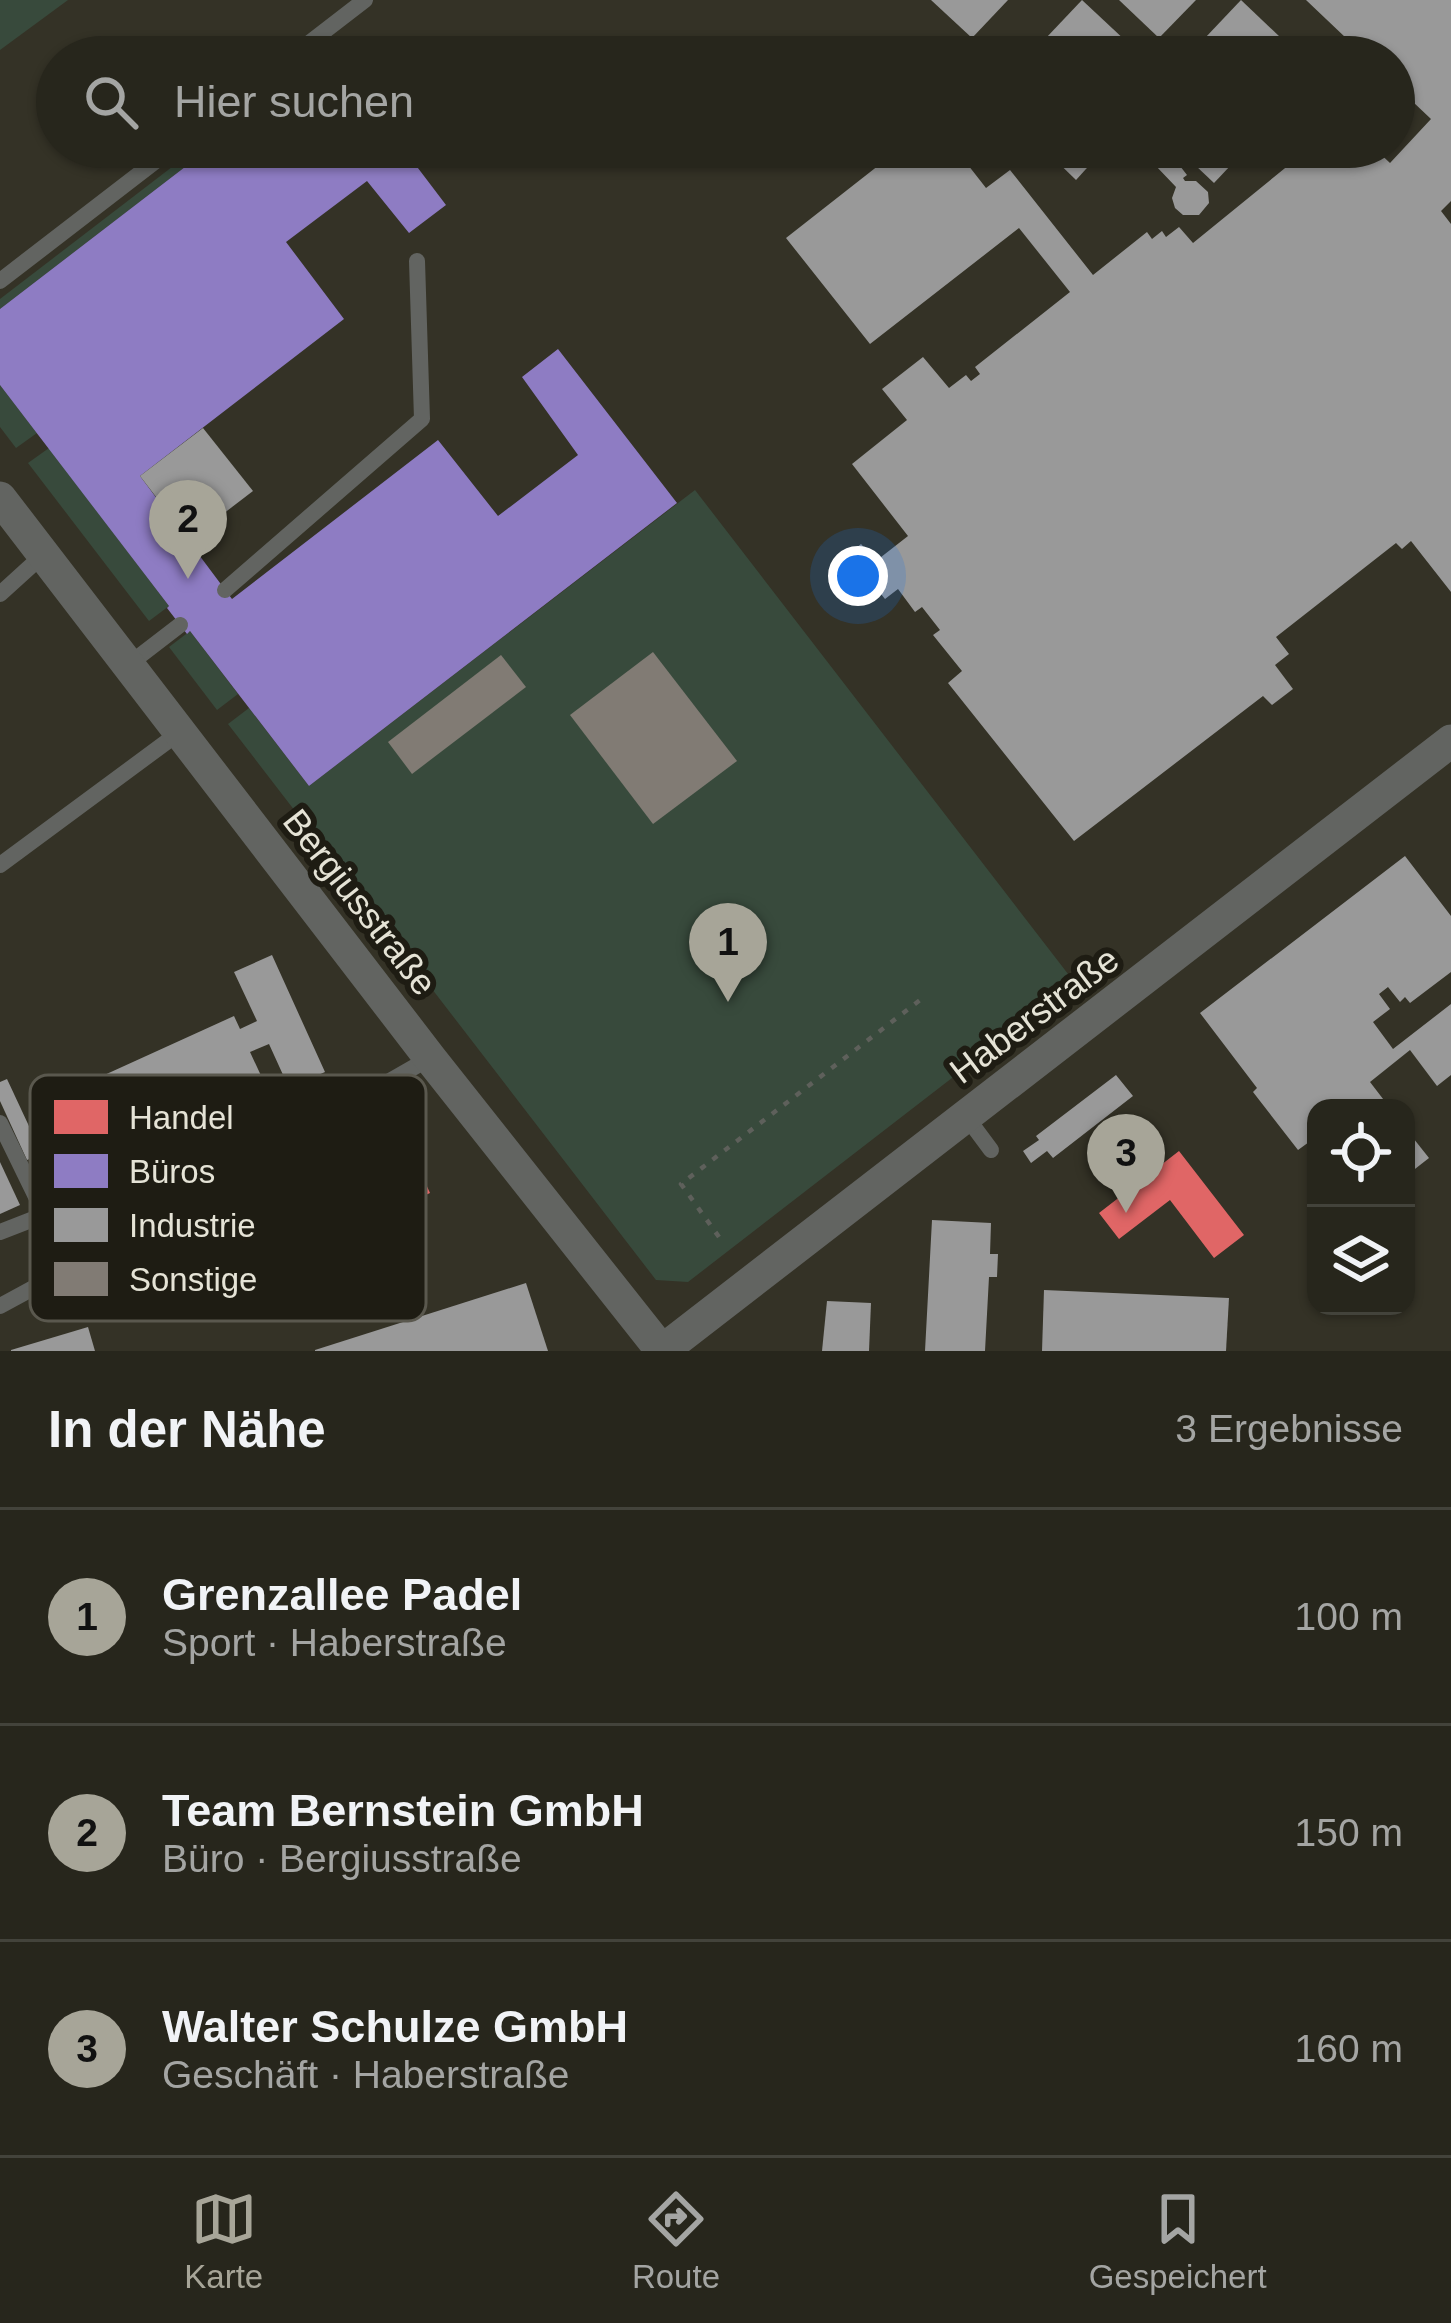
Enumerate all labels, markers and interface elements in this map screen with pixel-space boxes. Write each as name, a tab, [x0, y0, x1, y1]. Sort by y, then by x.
search box	[36, 36, 1415, 168]
icon: search	[78, 69, 144, 135]
text: Hier suchen	[174, 76, 414, 127]
pin: 2	[149, 480, 227, 579]
your location	[828, 546, 888, 606]
street label: Bergiusstraße	[275, 801, 445, 1003]
pin: 1	[689, 903, 767, 1002]
street label: Haberstraße	[942, 938, 1126, 1092]
legend	[30, 1075, 426, 1321]
text: Handel	[129, 1099, 234, 1136]
map controls	[1307, 1099, 1415, 1315]
button: locate	[1307, 1099, 1415, 1207]
pin: 3	[1087, 1114, 1165, 1213]
text: Büros	[129, 1153, 215, 1190]
text: Industrie	[129, 1207, 256, 1244]
button: layers	[1307, 1207, 1415, 1315]
text: Sonstige	[129, 1261, 257, 1298]
text: In der Nähe	[48, 1401, 326, 1458]
text: 3 Ergebnisse	[1175, 1407, 1403, 1450]
text: Grenzallee Padel	[162, 1569, 522, 1620]
text: 1	[76, 1595, 98, 1638]
text: 100 m	[1295, 1595, 1403, 1638]
text: Sport · Haberstraße	[162, 1621, 507, 1664]
text: Team Bernstein GmbH	[162, 1785, 644, 1836]
text: 2	[76, 1811, 98, 1854]
text: 150 m	[1295, 1811, 1403, 1854]
text: Büro · Bergiusstraße	[162, 1837, 522, 1880]
text: Walter Schulze GmbH	[162, 2001, 628, 2052]
text: 3	[76, 2027, 98, 2070]
text: 160 m	[1295, 2027, 1403, 2070]
text: Geschäft · Haberstraße	[162, 2053, 569, 2096]
tab: Karte	[184, 2186, 263, 2296]
tab: Route	[632, 2186, 720, 2296]
tab: Gespeichert	[1089, 2186, 1267, 2296]

